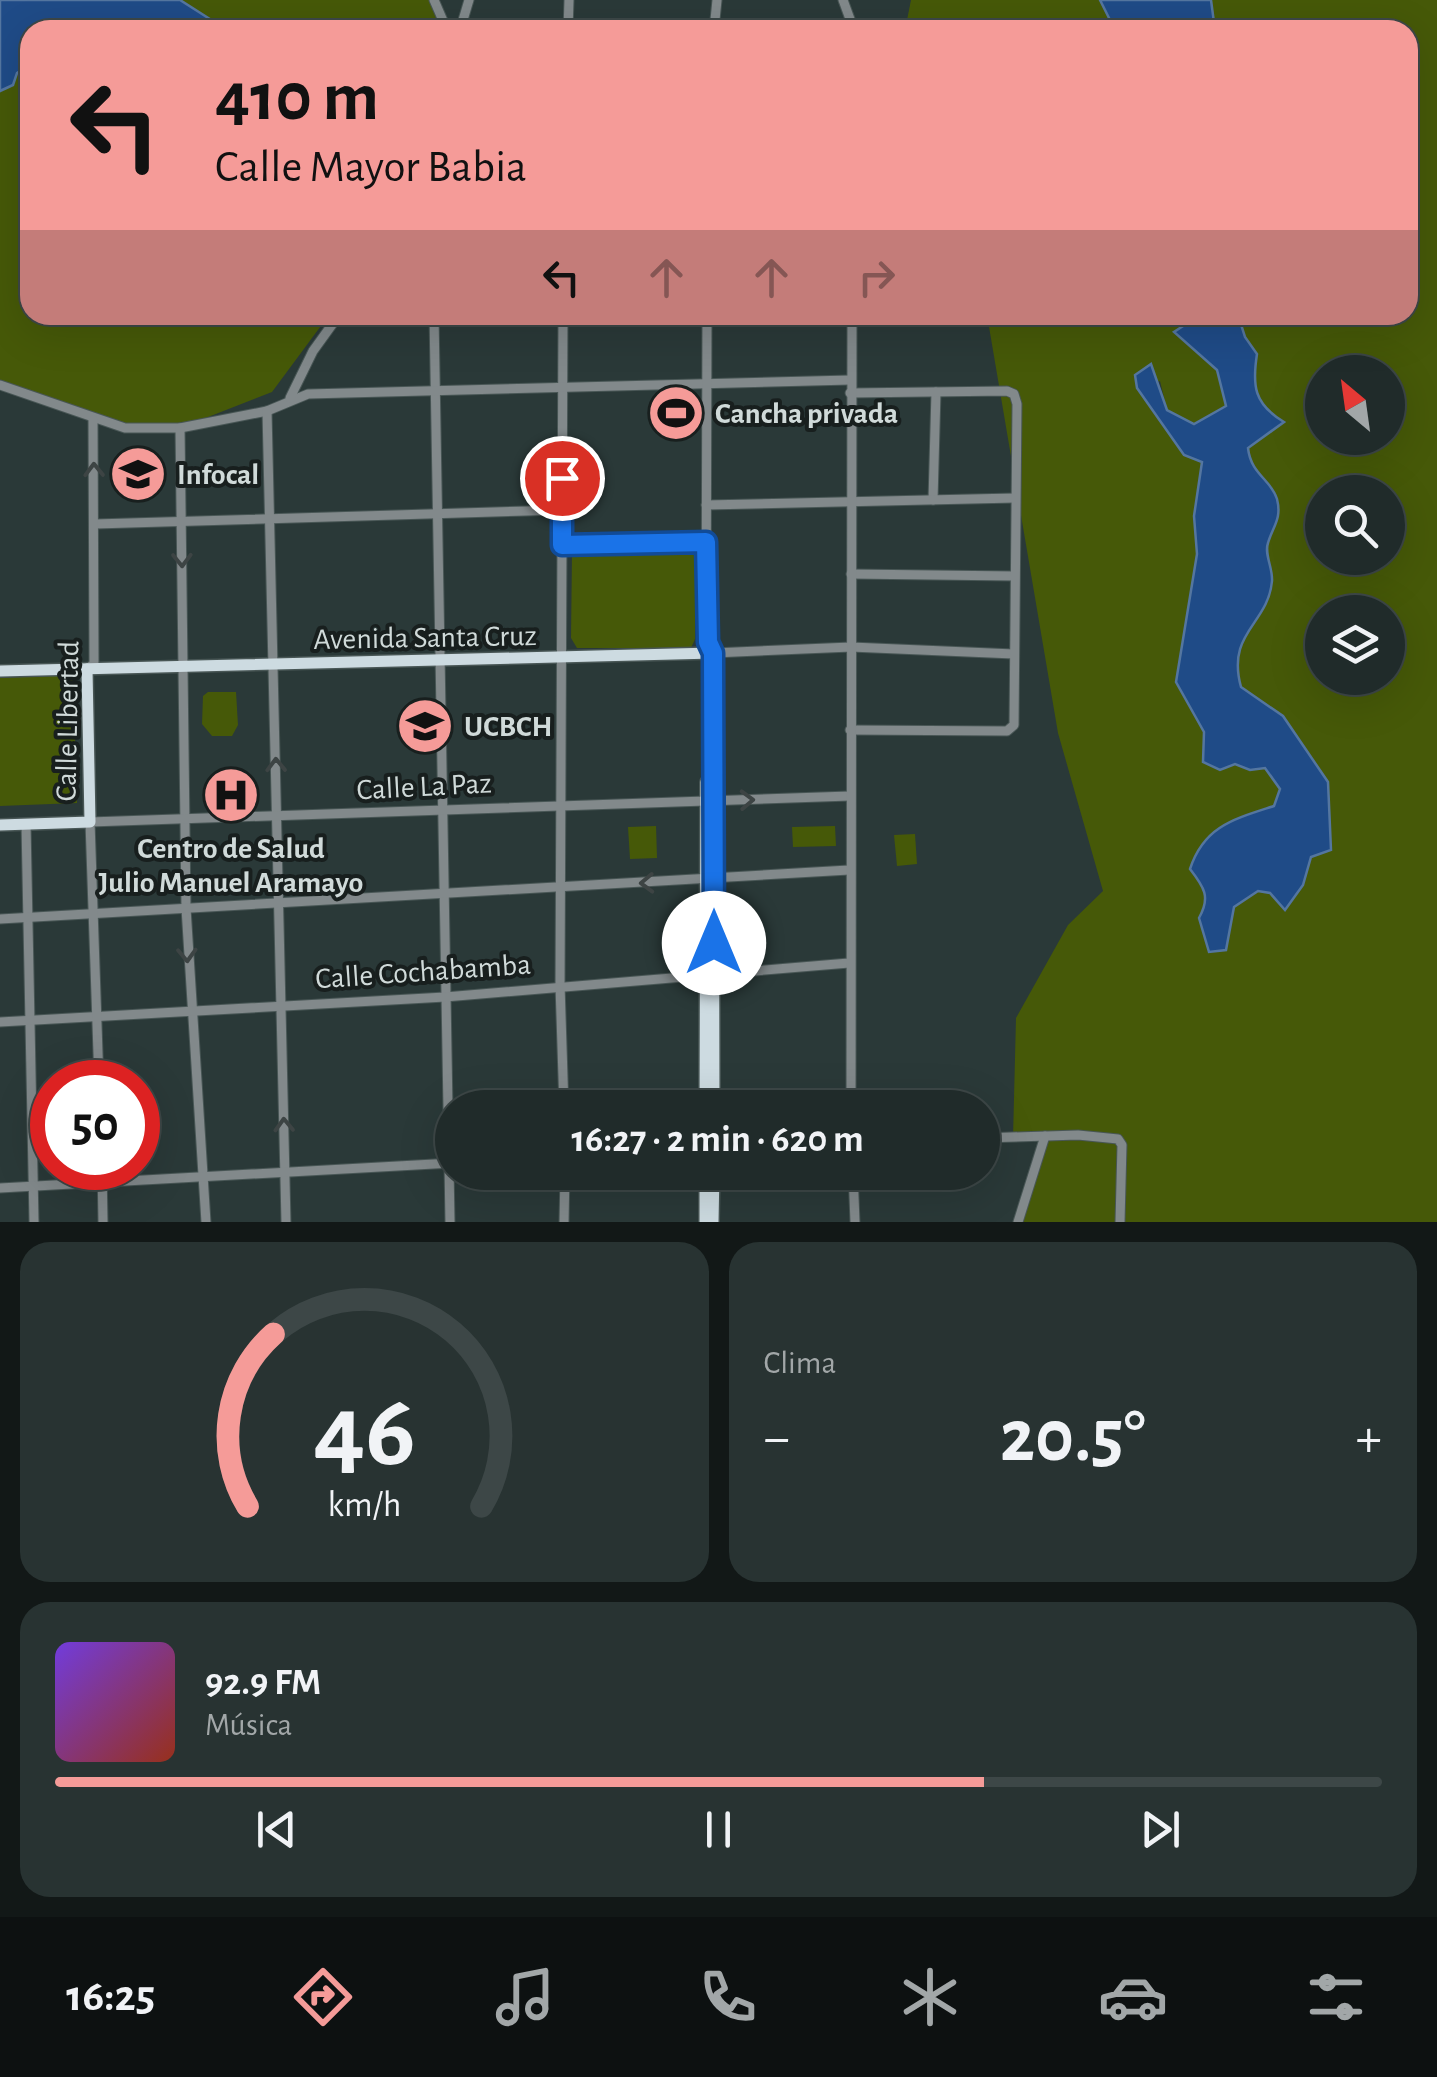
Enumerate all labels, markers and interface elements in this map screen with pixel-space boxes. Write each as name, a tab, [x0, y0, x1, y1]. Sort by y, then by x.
icon: left	[50, 60, 180, 190]
text: 410 m	[215, 63, 379, 133]
text: Calle Mayor Babia	[215, 145, 527, 190]
icon: left	[534, 250, 589, 305]
icon: ahead	[639, 250, 694, 305]
icon: ahead	[744, 250, 799, 305]
icon: right	[849, 250, 904, 305]
north arrow	[1305, 355, 1405, 455]
map controls	[1305, 355, 1405, 695]
sports icon: Cancha privada	[646, 383, 706, 443]
place label: Cancha privada	[715, 399, 898, 429]
pin	[520, 436, 605, 521]
school or university icon: Infocal	[108, 444, 168, 504]
icon: arrive	[535, 451, 590, 506]
place label: Infocal	[177, 460, 259, 490]
one-way arrow	[84, 462, 105, 478]
button: search	[1305, 475, 1405, 575]
one-way arrow	[171, 554, 193, 569]
button: layers	[1305, 595, 1405, 695]
street label: Avenida Santa Cruz	[313, 621, 537, 655]
street label: Calle Libertad	[52, 640, 84, 802]
school or university icon: UCBCH	[395, 696, 455, 756]
place label: UCBCH	[464, 712, 552, 742]
one-way arrow	[265, 756, 286, 772]
hospital icon: Centro de Salud Julio Manuel Aramayo	[201, 765, 261, 825]
street label: Calle La Paz	[356, 768, 492, 806]
one-way arrow	[740, 790, 756, 811]
place label: Centro de Salud Julio Manuel Aramayo	[99, 834, 363, 898]
one-way arrow	[639, 872, 655, 893]
position arrow	[662, 891, 766, 995]
one-way arrow	[177, 948, 198, 964]
street label: Calle Cochabamba	[314, 949, 532, 994]
speed limit sign: 50	[30, 1060, 160, 1190]
one-way arrow	[274, 1116, 295, 1132]
text: 16:27 · 2 min · 620 m	[571, 1121, 864, 1159]
text: Clima	[764, 1347, 836, 1379]
text: 46	[313, 1381, 416, 1485]
text: 20.5°	[1000, 1400, 1146, 1475]
text: −	[764, 1411, 790, 1466]
text: +	[1356, 1411, 1382, 1466]
text: km/h	[327, 1487, 401, 1523]
text: 92.9 FM	[205, 1664, 321, 1702]
text: Música	[205, 1709, 292, 1741]
icon: previous	[249, 1802, 304, 1857]
icon: pause	[691, 1802, 746, 1857]
icon: next	[1133, 1802, 1188, 1857]
icon: directions	[288, 1962, 358, 2032]
icon: music	[490, 1962, 560, 2032]
icon: phone	[693, 1962, 763, 2032]
icon: climate	[895, 1962, 965, 2032]
icon: car	[1098, 1962, 1168, 2032]
icon: filters	[1301, 1962, 1371, 2032]
text: 16:25	[66, 1974, 155, 2019]

